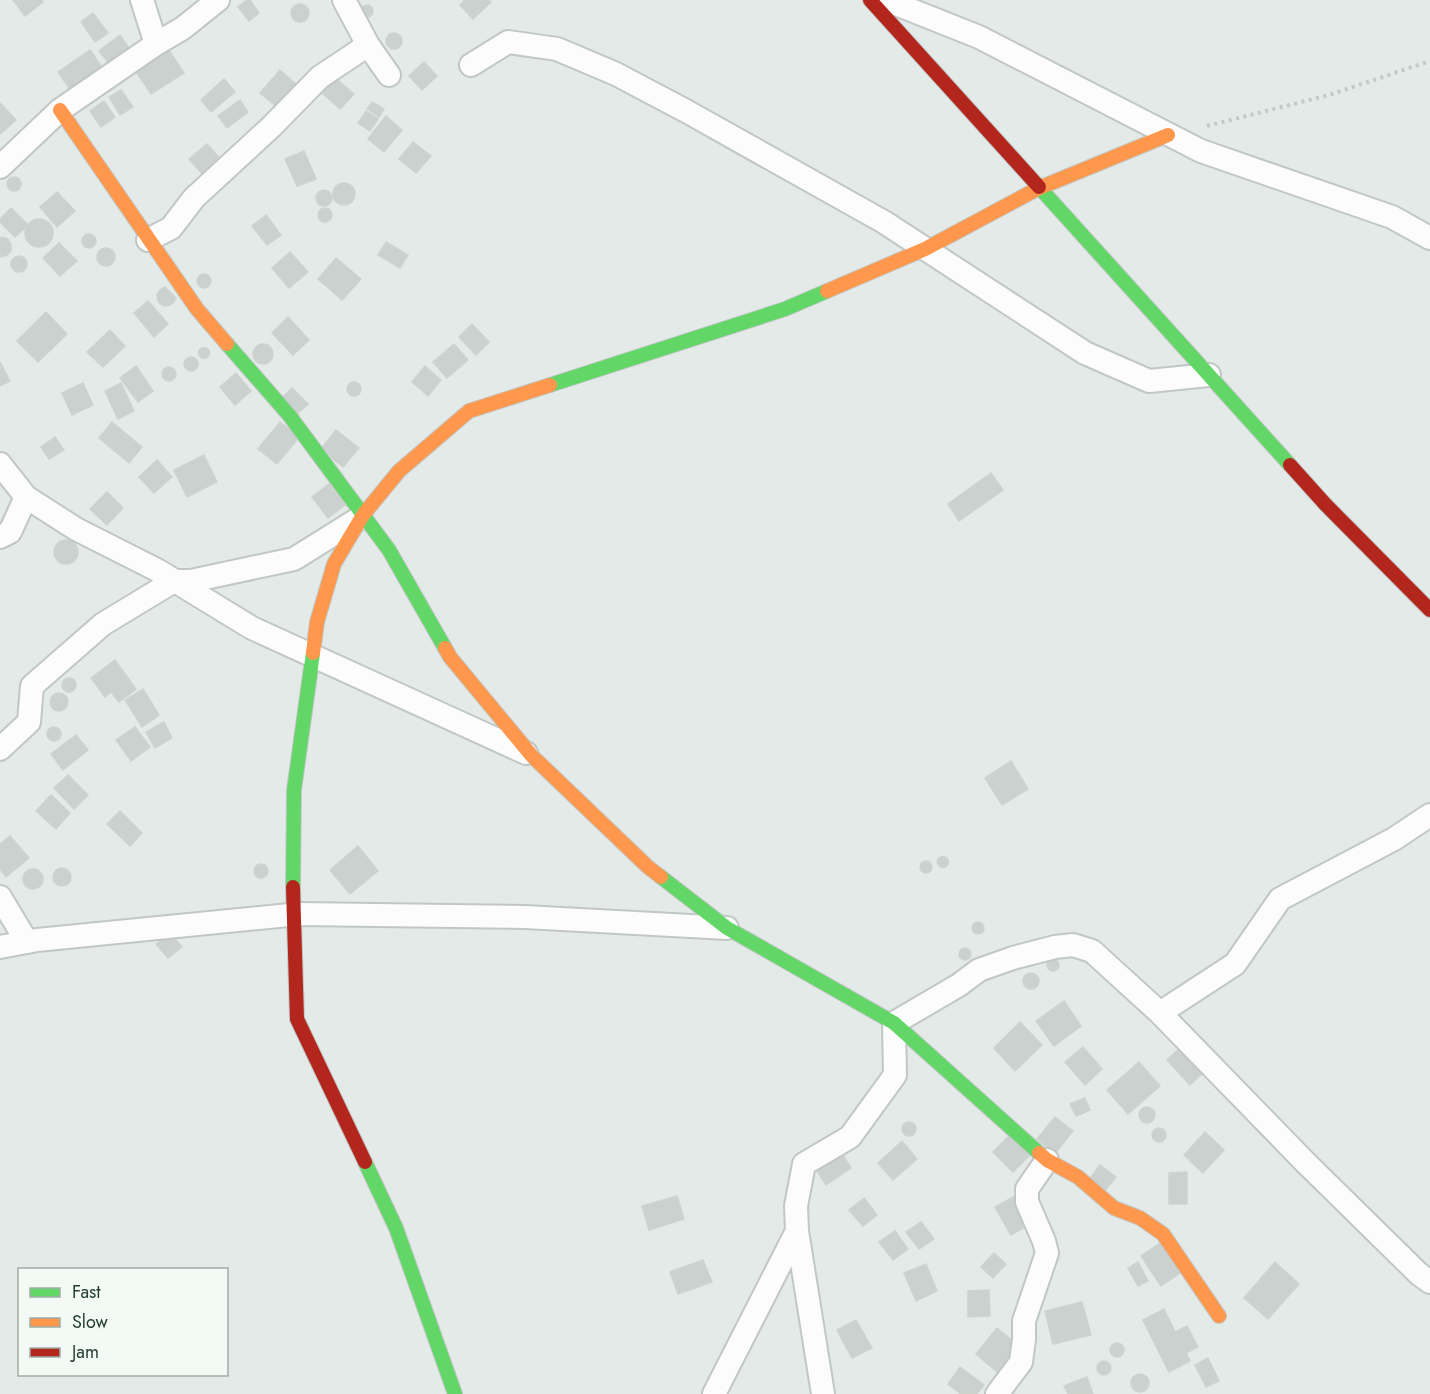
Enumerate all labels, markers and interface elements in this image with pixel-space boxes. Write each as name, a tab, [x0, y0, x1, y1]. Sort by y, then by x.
legend	[18, 1268, 228, 1376]
text: Fast	[72, 1279, 101, 1305]
text: Slow	[72, 1309, 109, 1335]
text: Jam	[70, 1339, 99, 1365]

